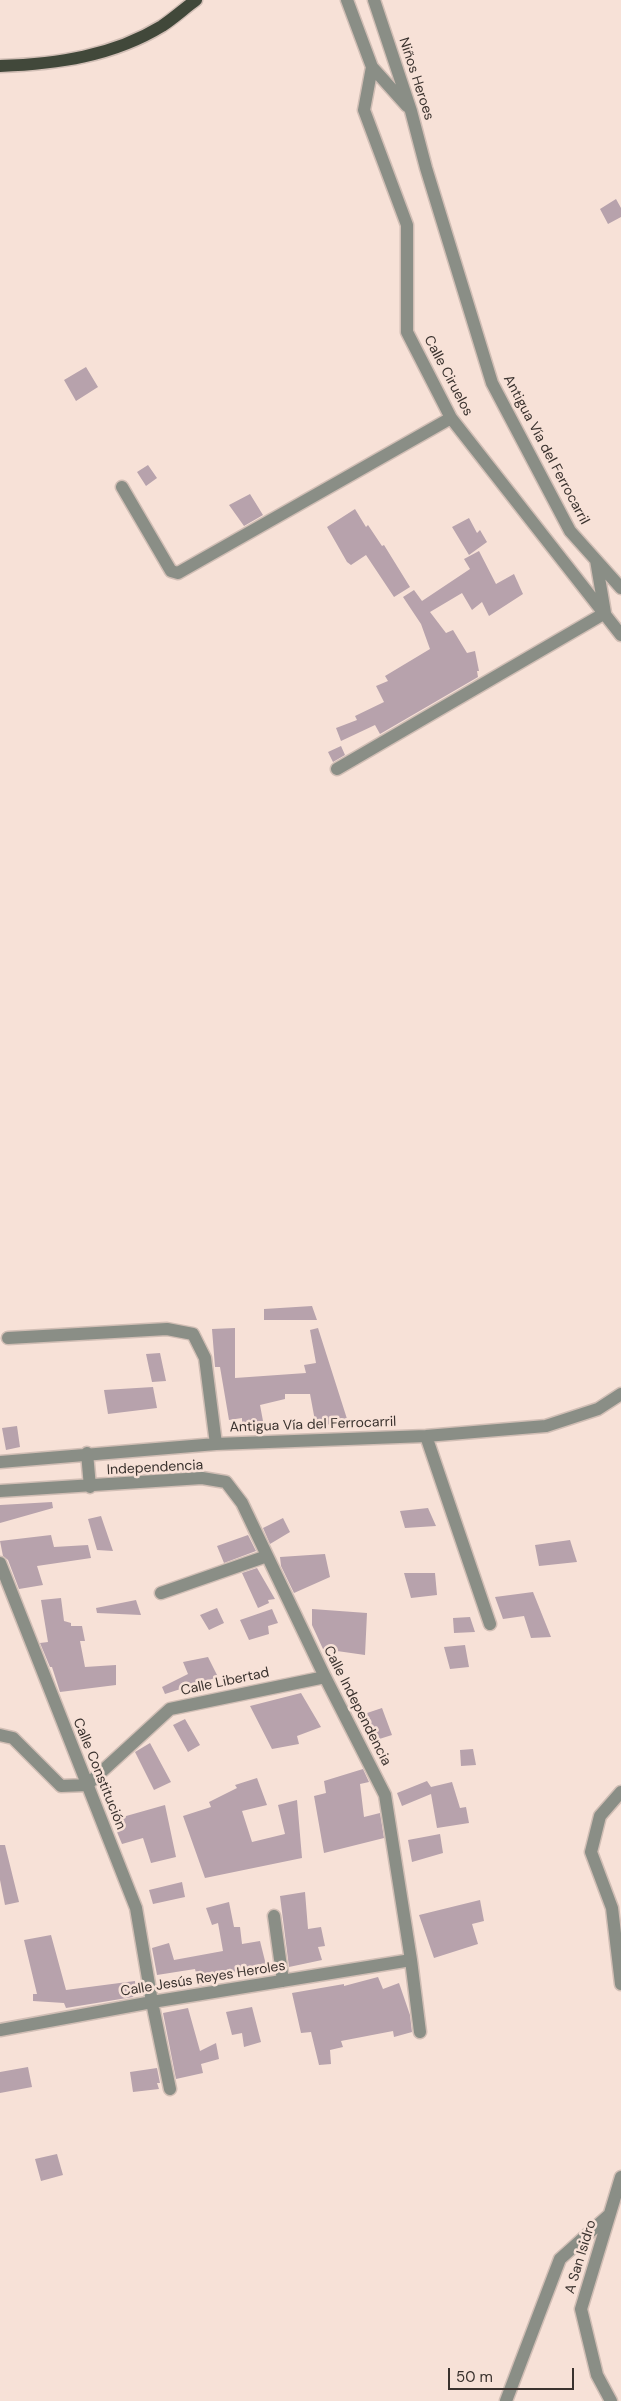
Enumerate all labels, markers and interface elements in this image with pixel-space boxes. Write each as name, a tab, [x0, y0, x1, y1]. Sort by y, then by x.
street label: Niños Heroes	[395, 36, 437, 122]
street label: Calle Ciruelos	[420, 333, 476, 419]
street label: Antigua Vía del Ferrocarril	[499, 372, 593, 528]
street label: Antigua Vía del Ferrocarril	[229, 1414, 397, 1436]
street label: Independencia	[106, 1457, 204, 1479]
street label: Calle Independencia	[320, 1643, 394, 1769]
street label: Calle Libertad	[179, 1664, 271, 1700]
street label: Calle Constitución	[69, 1716, 129, 1832]
street label: Calle Jesús Reyes Heroles	[119, 1958, 287, 2000]
street label: A San Isidro	[562, 2218, 600, 2296]
scale bar	[451, 2358, 577, 2390]
text: 50 m	[456, 2367, 493, 2387]

